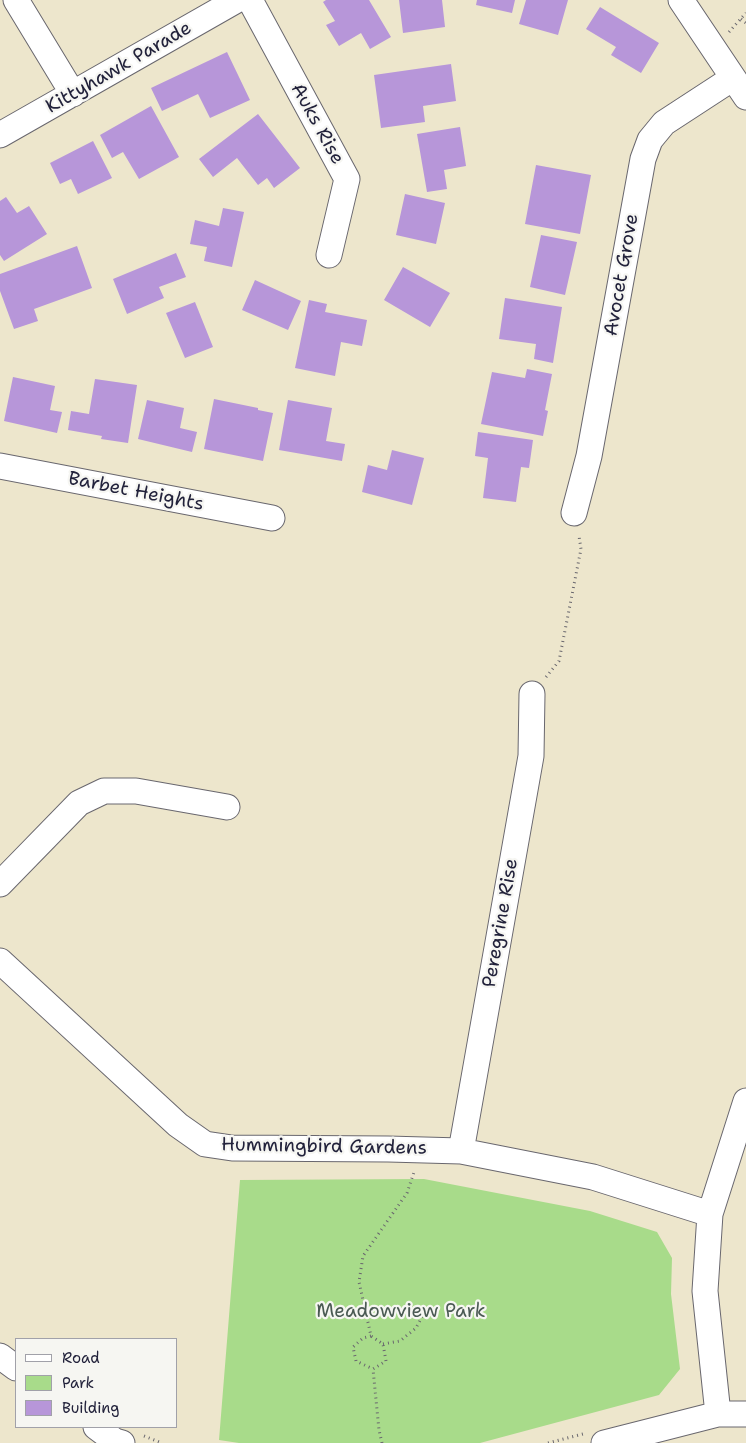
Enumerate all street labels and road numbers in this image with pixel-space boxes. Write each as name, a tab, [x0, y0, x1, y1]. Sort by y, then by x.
street label: Kittyhawk Parade	[42, 17, 196, 119]
street label: Auks Rise	[285, 80, 349, 168]
street label: Avocet Grove	[600, 212, 644, 338]
street label: Barbet Heights	[66, 468, 206, 516]
street label: Peregrine Rise	[478, 857, 524, 989]
street label: Hummingbird Gardens	[221, 1134, 427, 1160]

